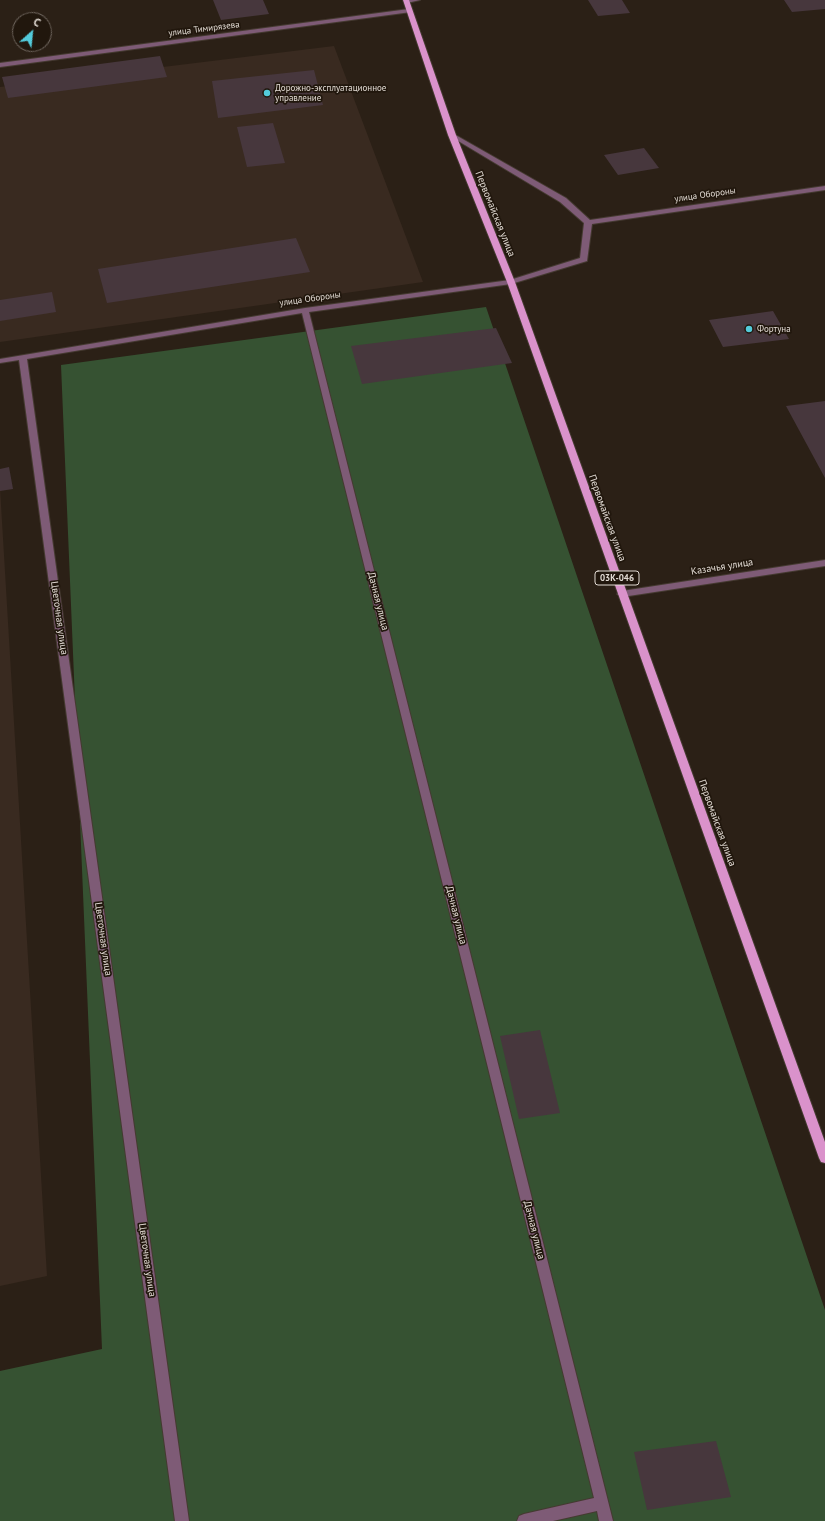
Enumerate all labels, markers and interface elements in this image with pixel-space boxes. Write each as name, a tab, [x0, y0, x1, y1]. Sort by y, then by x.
north arrow	[12, 12, 52, 52]
text: С	[31, 15, 43, 30]
street label: улица Тимирязева	[168, 19, 240, 39]
place label: Дорожно-эксплуатационное управление	[275, 83, 386, 104]
marker: Дорожно-эксплуатационное управление	[262, 88, 272, 98]
street label: Первомайская улица	[472, 169, 518, 259]
street label: улица Обороны	[674, 185, 736, 205]
street label: улица Обороны	[279, 289, 341, 309]
marker: Фортуна	[744, 324, 754, 334]
place label: Фортуна	[757, 324, 791, 334]
street label: Первомайская улица	[586, 473, 628, 563]
street label: Казачья улица	[690, 556, 754, 578]
street label: Дачная улица	[365, 571, 391, 631]
road number: 03К-046	[595, 571, 639, 585]
street label: Цветочная улица	[48, 580, 70, 656]
street label: Первомайская улица	[696, 778, 738, 868]
street label: Дачная улица	[443, 885, 469, 945]
street label: Цветочная улица	[92, 901, 114, 977]
street label: Дачная улица	[521, 1200, 547, 1260]
street label: Цветочная улица	[136, 1222, 158, 1298]

